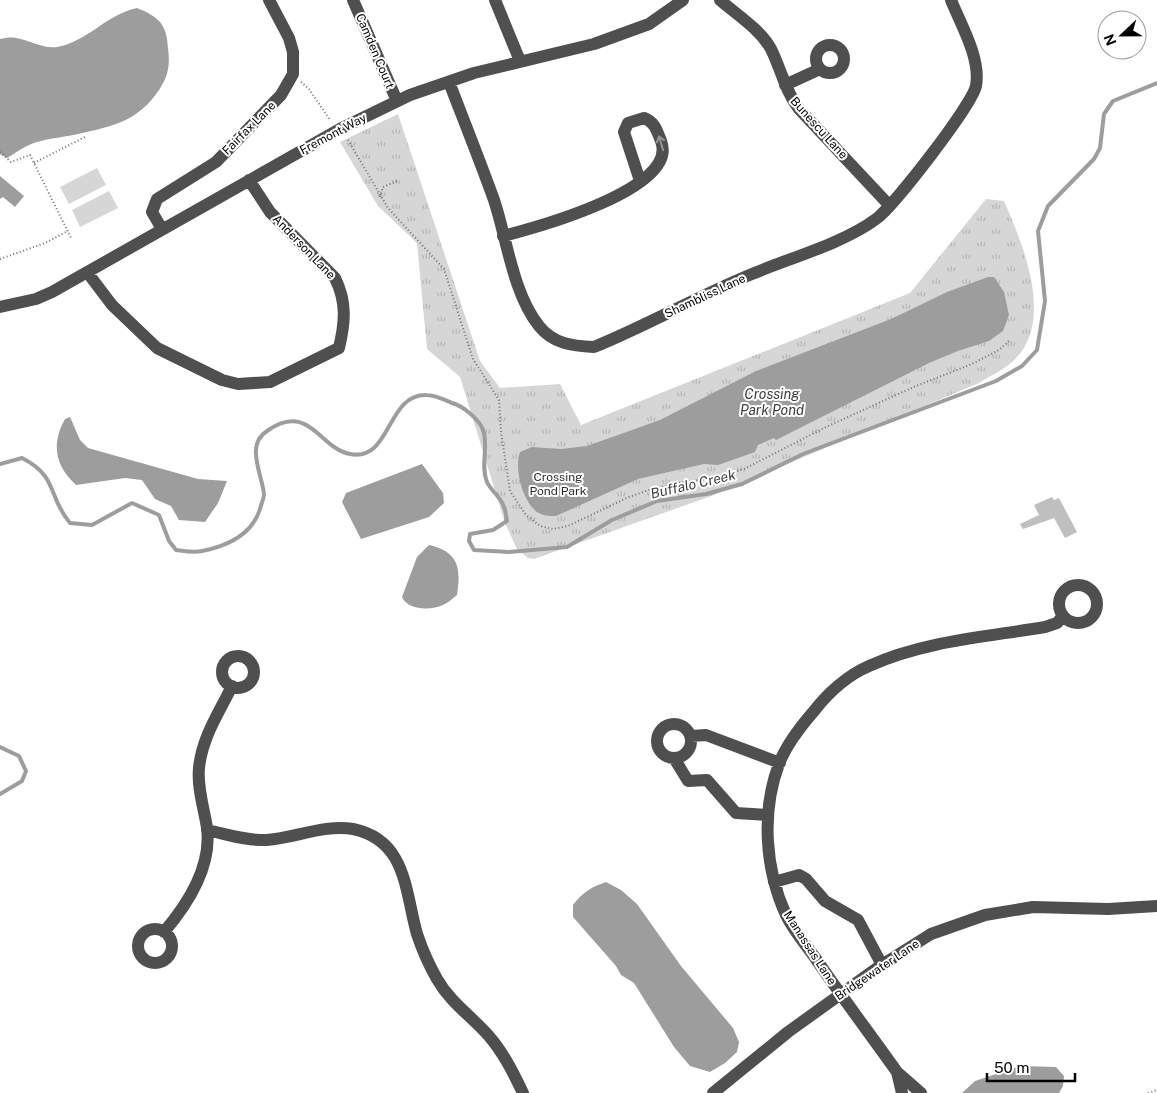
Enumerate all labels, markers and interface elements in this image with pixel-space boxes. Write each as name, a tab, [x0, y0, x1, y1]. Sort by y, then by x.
north arrow	[1097, 10, 1147, 60]
street label: Camden Court	[353, 11, 397, 91]
text: N	[1100, 32, 1119, 48]
street label: Bunescu Lane	[788, 94, 851, 162]
street label: Fairfax Lane	[219, 98, 279, 158]
street label: Fremont Way	[297, 110, 369, 157]
one-way arrow	[655, 135, 665, 151]
street label: Anderson Lane	[270, 212, 338, 282]
street label: Shambliss Lane	[662, 271, 748, 321]
water label: Crossing Park Pond	[740, 386, 804, 418]
water label: Buffalo Creek	[649, 466, 737, 502]
park label: Crossing Pond Park	[530, 470, 587, 498]
street label: Manassas Lane	[781, 908, 839, 988]
street label: Bridgewater Lane	[832, 937, 922, 1003]
scale bar	[987, 1050, 1074, 1082]
text: 50 m	[994, 1059, 1029, 1076]

